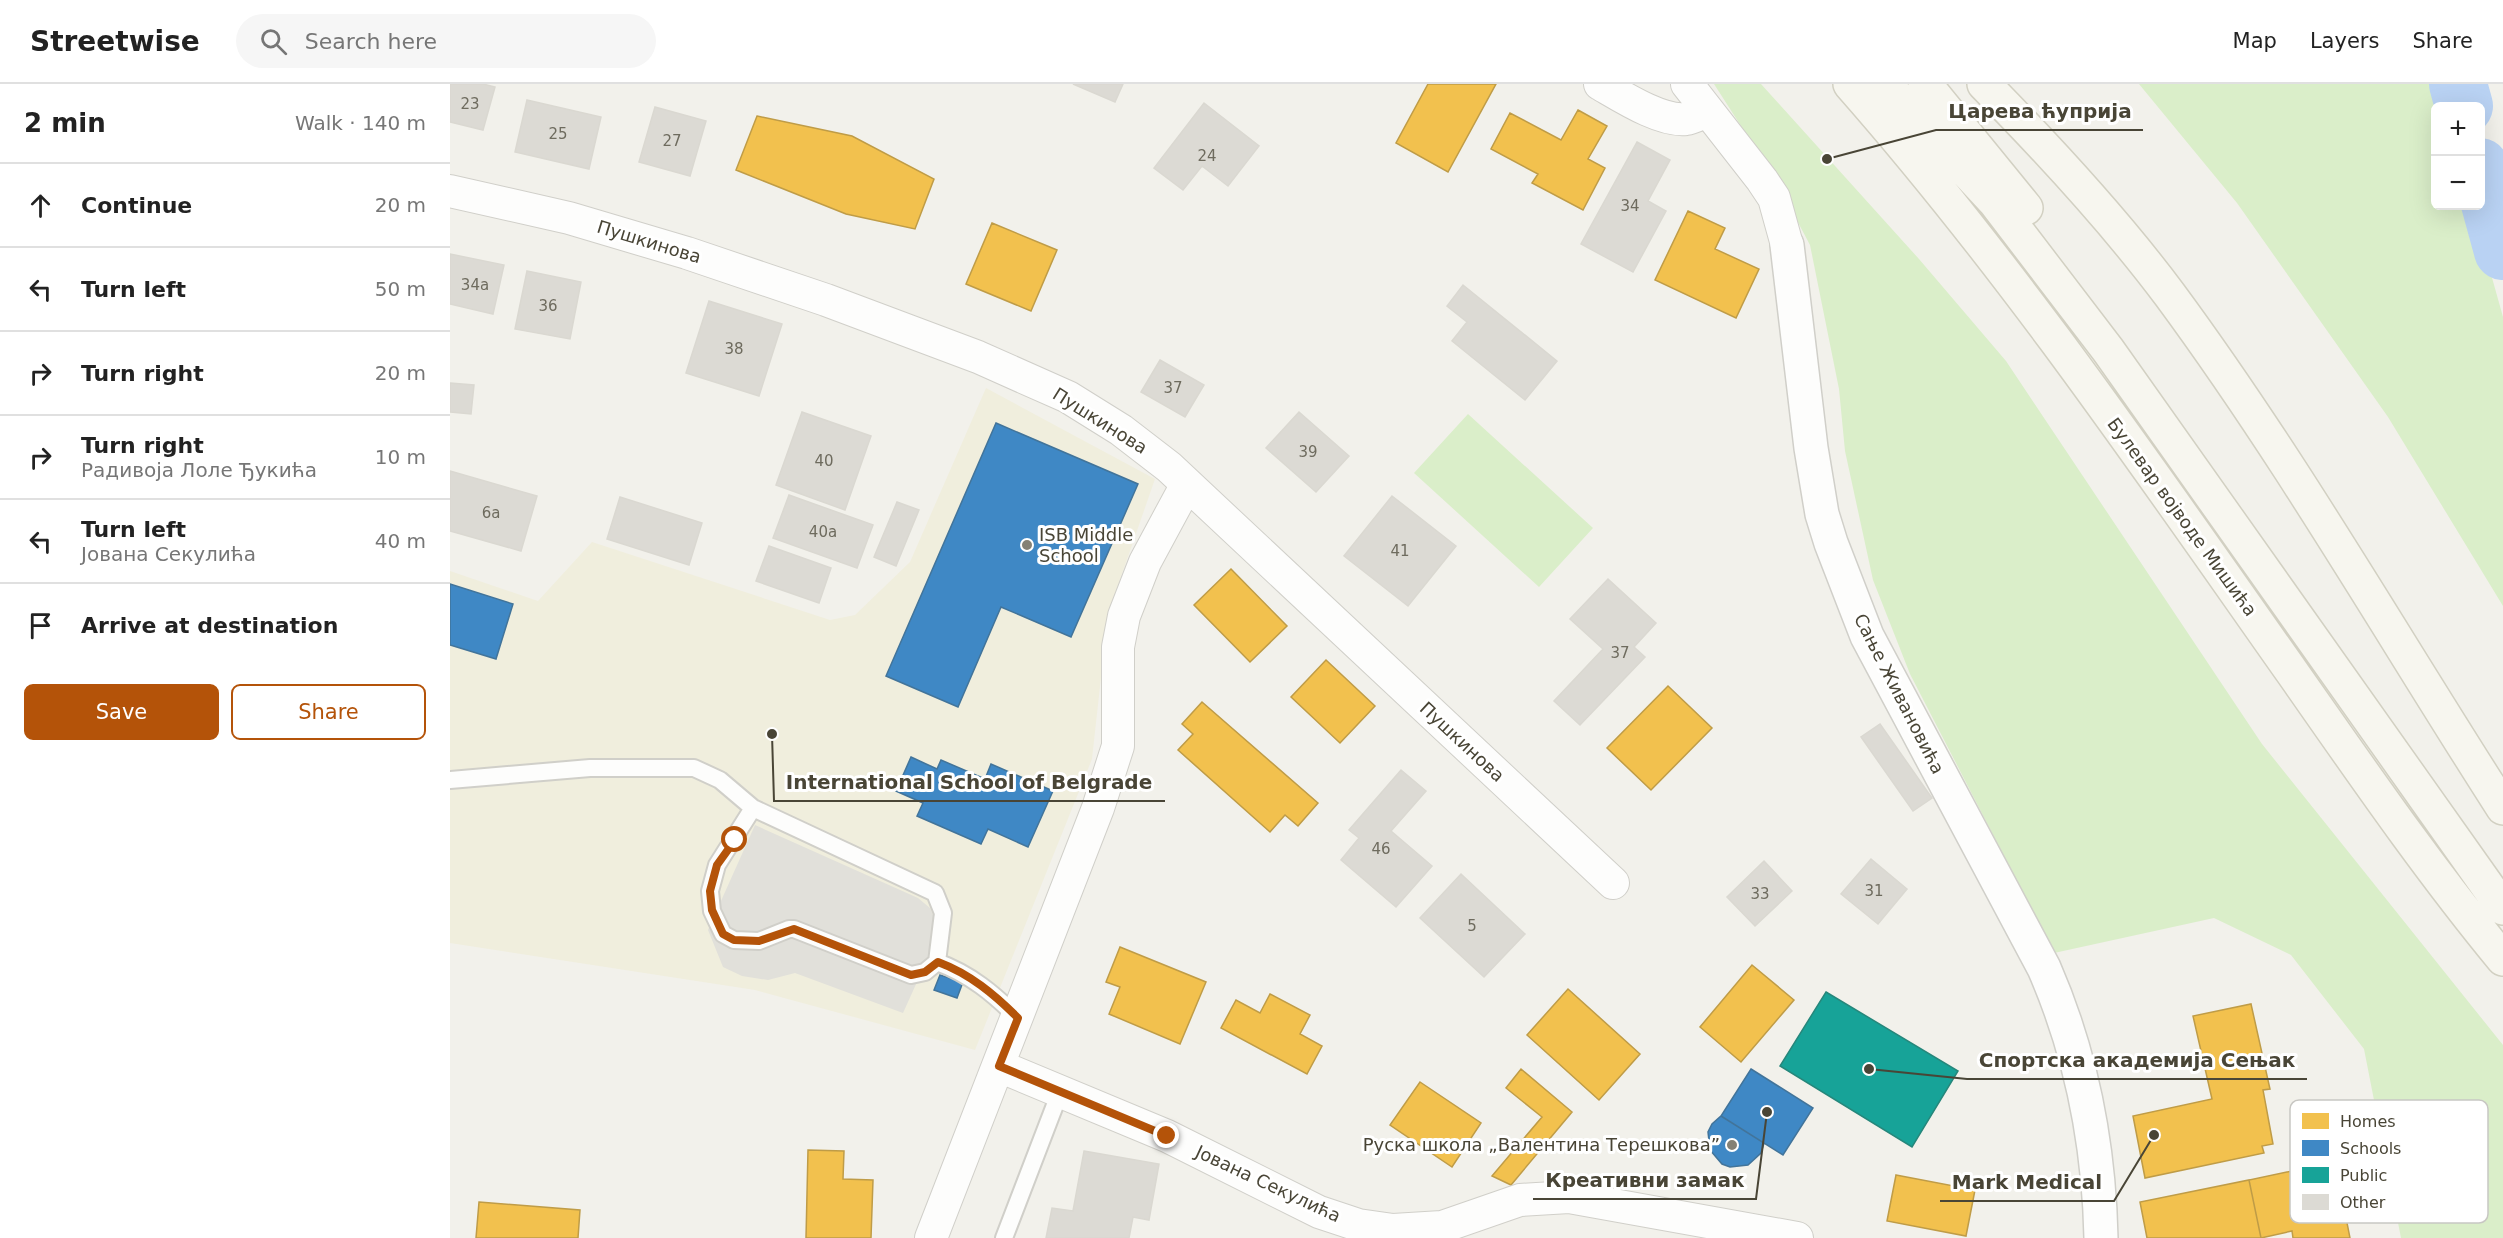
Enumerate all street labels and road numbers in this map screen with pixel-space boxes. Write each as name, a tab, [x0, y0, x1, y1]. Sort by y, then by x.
street label: Пушкинова	[595, 216, 704, 267]
street label: Пушкинова	[1049, 383, 1151, 458]
street label: Булевар војводе Мишића	[2103, 413, 2261, 620]
street label: Сање Живановића	[1850, 610, 1949, 777]
street label: Пушкинова	[1416, 697, 1509, 786]
street label: Јована Секулића	[1191, 1140, 1344, 1226]

